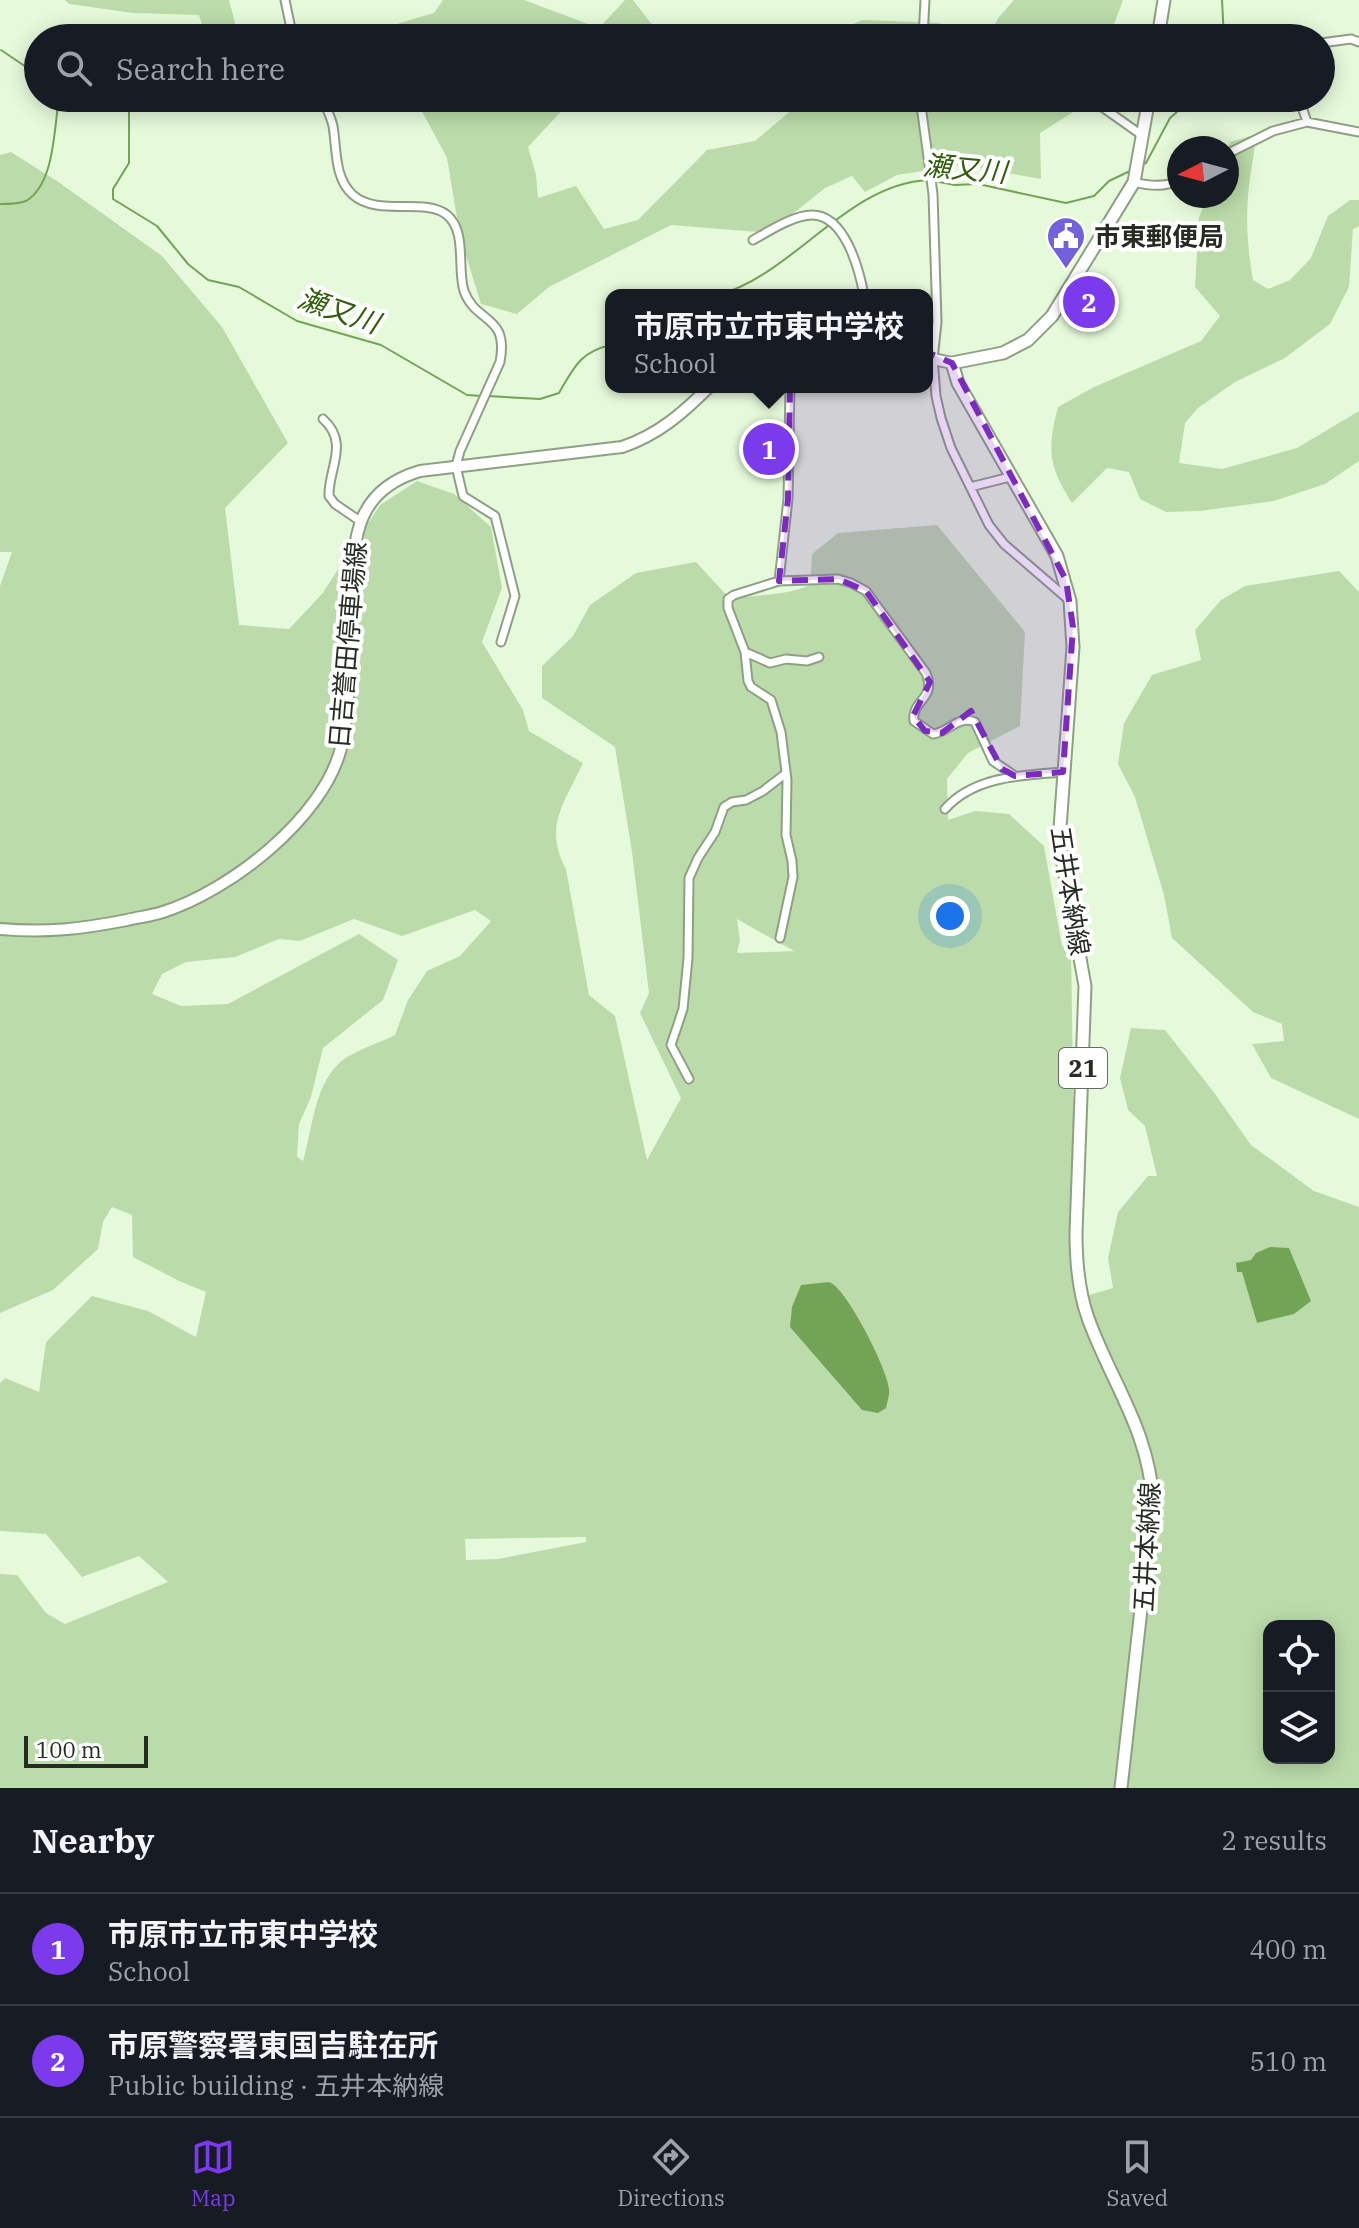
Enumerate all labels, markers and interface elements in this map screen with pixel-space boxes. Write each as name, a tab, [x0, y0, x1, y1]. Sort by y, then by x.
search box	[24, 24, 1335, 112]
icon: search	[52, 46, 96, 90]
text: Search here	[116, 49, 285, 88]
north arrow	[1167, 136, 1239, 208]
water label: 瀬又川	[922, 146, 1011, 190]
public building icon: 市東郵便局	[1045, 215, 1087, 270]
place label: 市東郵便局	[1094, 219, 1224, 253]
pin: 2	[1063, 272, 1115, 332]
water label: 瀬又川	[293, 279, 388, 342]
popup	[605, 289, 933, 393]
text: 市原市立市東中学校	[634, 306, 904, 345]
text: School	[634, 346, 716, 380]
pin: 1	[743, 419, 795, 479]
street label: 日吉誉田停車場線	[321, 540, 373, 750]
street label: 五井本納線	[1044, 824, 1098, 958]
your location	[930, 896, 970, 936]
road number: 21	[1059, 1048, 1107, 1088]
street label: 五井本納線	[1126, 1481, 1166, 1613]
map controls	[1263, 1620, 1335, 1764]
button: locate	[1263, 1620, 1335, 1692]
button: layers	[1263, 1692, 1335, 1764]
scale bar	[24, 1732, 148, 1768]
text: 100 m	[36, 1735, 102, 1764]
text: Nearby	[32, 1818, 154, 1862]
text: 2 results	[1221, 1823, 1327, 1857]
text: 市原市立市東中学校	[108, 1914, 378, 1953]
text: 1	[50, 1932, 66, 1966]
text: 400 m	[1249, 1932, 1327, 1966]
text: School	[108, 1954, 190, 1988]
text: 市原警察署東国吉駐在所	[108, 2025, 438, 2064]
text: 2	[50, 2044, 66, 2078]
text: 510 m	[1249, 2044, 1327, 2078]
text: Public building · 五井本納線	[108, 2068, 444, 2102]
tab: Map	[191, 2135, 236, 2212]
tab: Directions	[617, 2135, 725, 2212]
tab: Saved	[1106, 2135, 1168, 2212]

